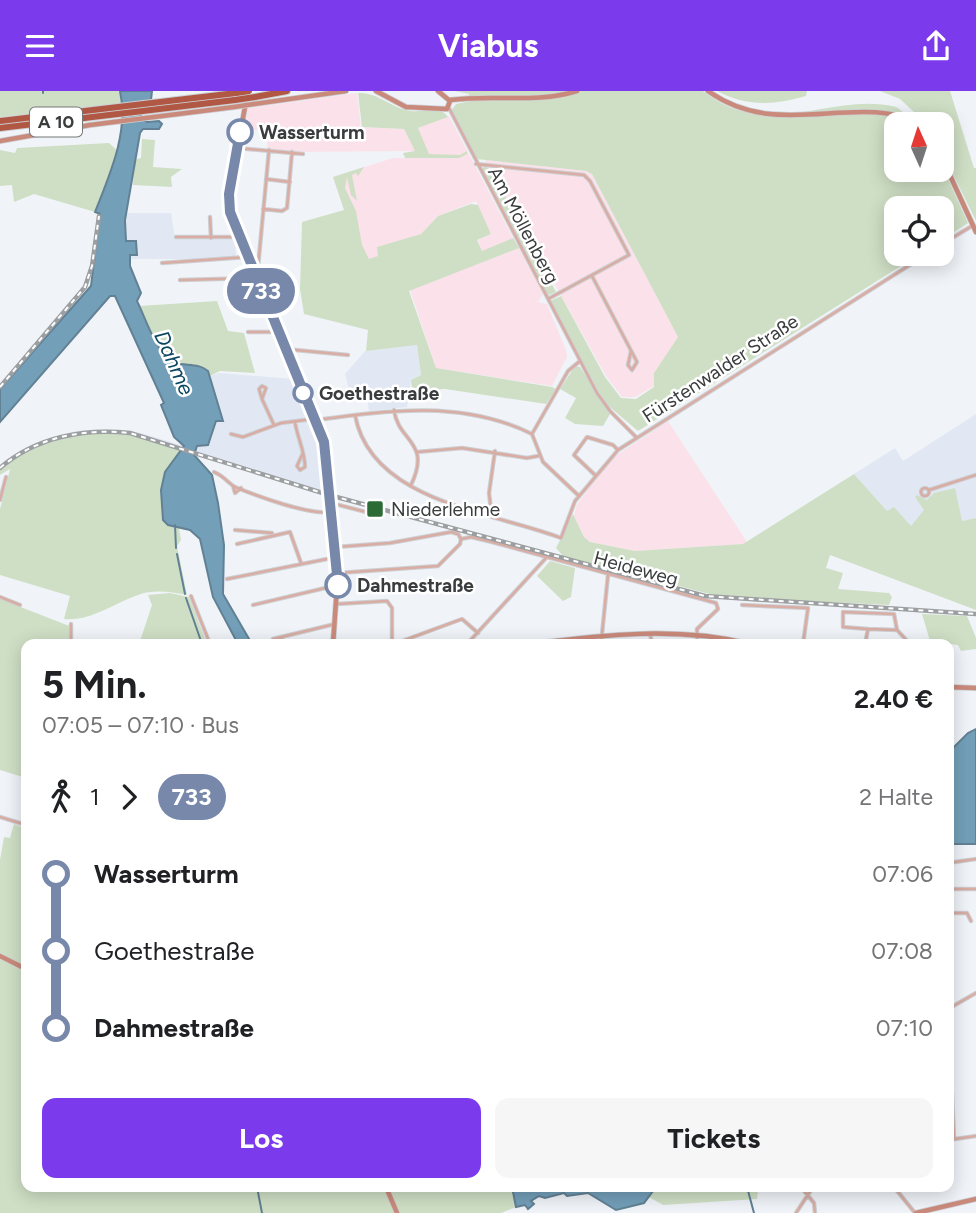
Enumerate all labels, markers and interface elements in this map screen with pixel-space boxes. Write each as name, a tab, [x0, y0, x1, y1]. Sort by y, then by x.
icon: menu	[21, 27, 59, 65]
text: Viabus	[438, 27, 538, 65]
icon: share	[917, 27, 955, 65]
road number: A 10	[30, 107, 82, 137]
north arrow	[884, 112, 954, 182]
map controls	[884, 112, 954, 266]
marker: Wasserturm	[227, 119, 253, 145]
place label: Wasserturm	[259, 121, 365, 144]
street label: Am Möllenberg	[483, 163, 564, 288]
button: locate	[884, 196, 954, 266]
line badge: 733	[221, 268, 301, 314]
text: 733	[241, 276, 281, 305]
street label: Fürstenwalder Straße	[638, 309, 803, 427]
water label: Dahme	[149, 327, 200, 399]
place label: Goethestraße	[319, 382, 440, 405]
marker: Goethestraße	[293, 383, 313, 403]
place label: Niederlehme	[391, 498, 500, 521]
marker: Niederlehme	[365, 499, 385, 519]
street label: Heideweg	[591, 546, 681, 591]
marker: Dahmestraße	[325, 572, 351, 598]
place label: Dahmestraße	[357, 574, 474, 597]
text: 5 Min.	[42, 662, 147, 708]
text: 2.40 €	[854, 683, 933, 715]
text: 07:05 – 07:10 · Bus	[42, 711, 239, 739]
icon: walk	[42, 778, 80, 816]
icon: forward	[110, 778, 148, 816]
text: 733	[172, 782, 212, 811]
text: 1	[90, 783, 100, 811]
text: 2 Halte	[859, 783, 933, 811]
text: Wasserturm	[94, 858, 239, 890]
text: 07:06	[872, 860, 933, 888]
text: Goethestraße	[94, 935, 254, 967]
text: 07:08	[871, 937, 933, 965]
text: Dahmestraße	[94, 1012, 254, 1044]
text: 07:10	[876, 1014, 933, 1042]
button: Los	[42, 1098, 481, 1178]
button: Tickets	[495, 1098, 933, 1178]

